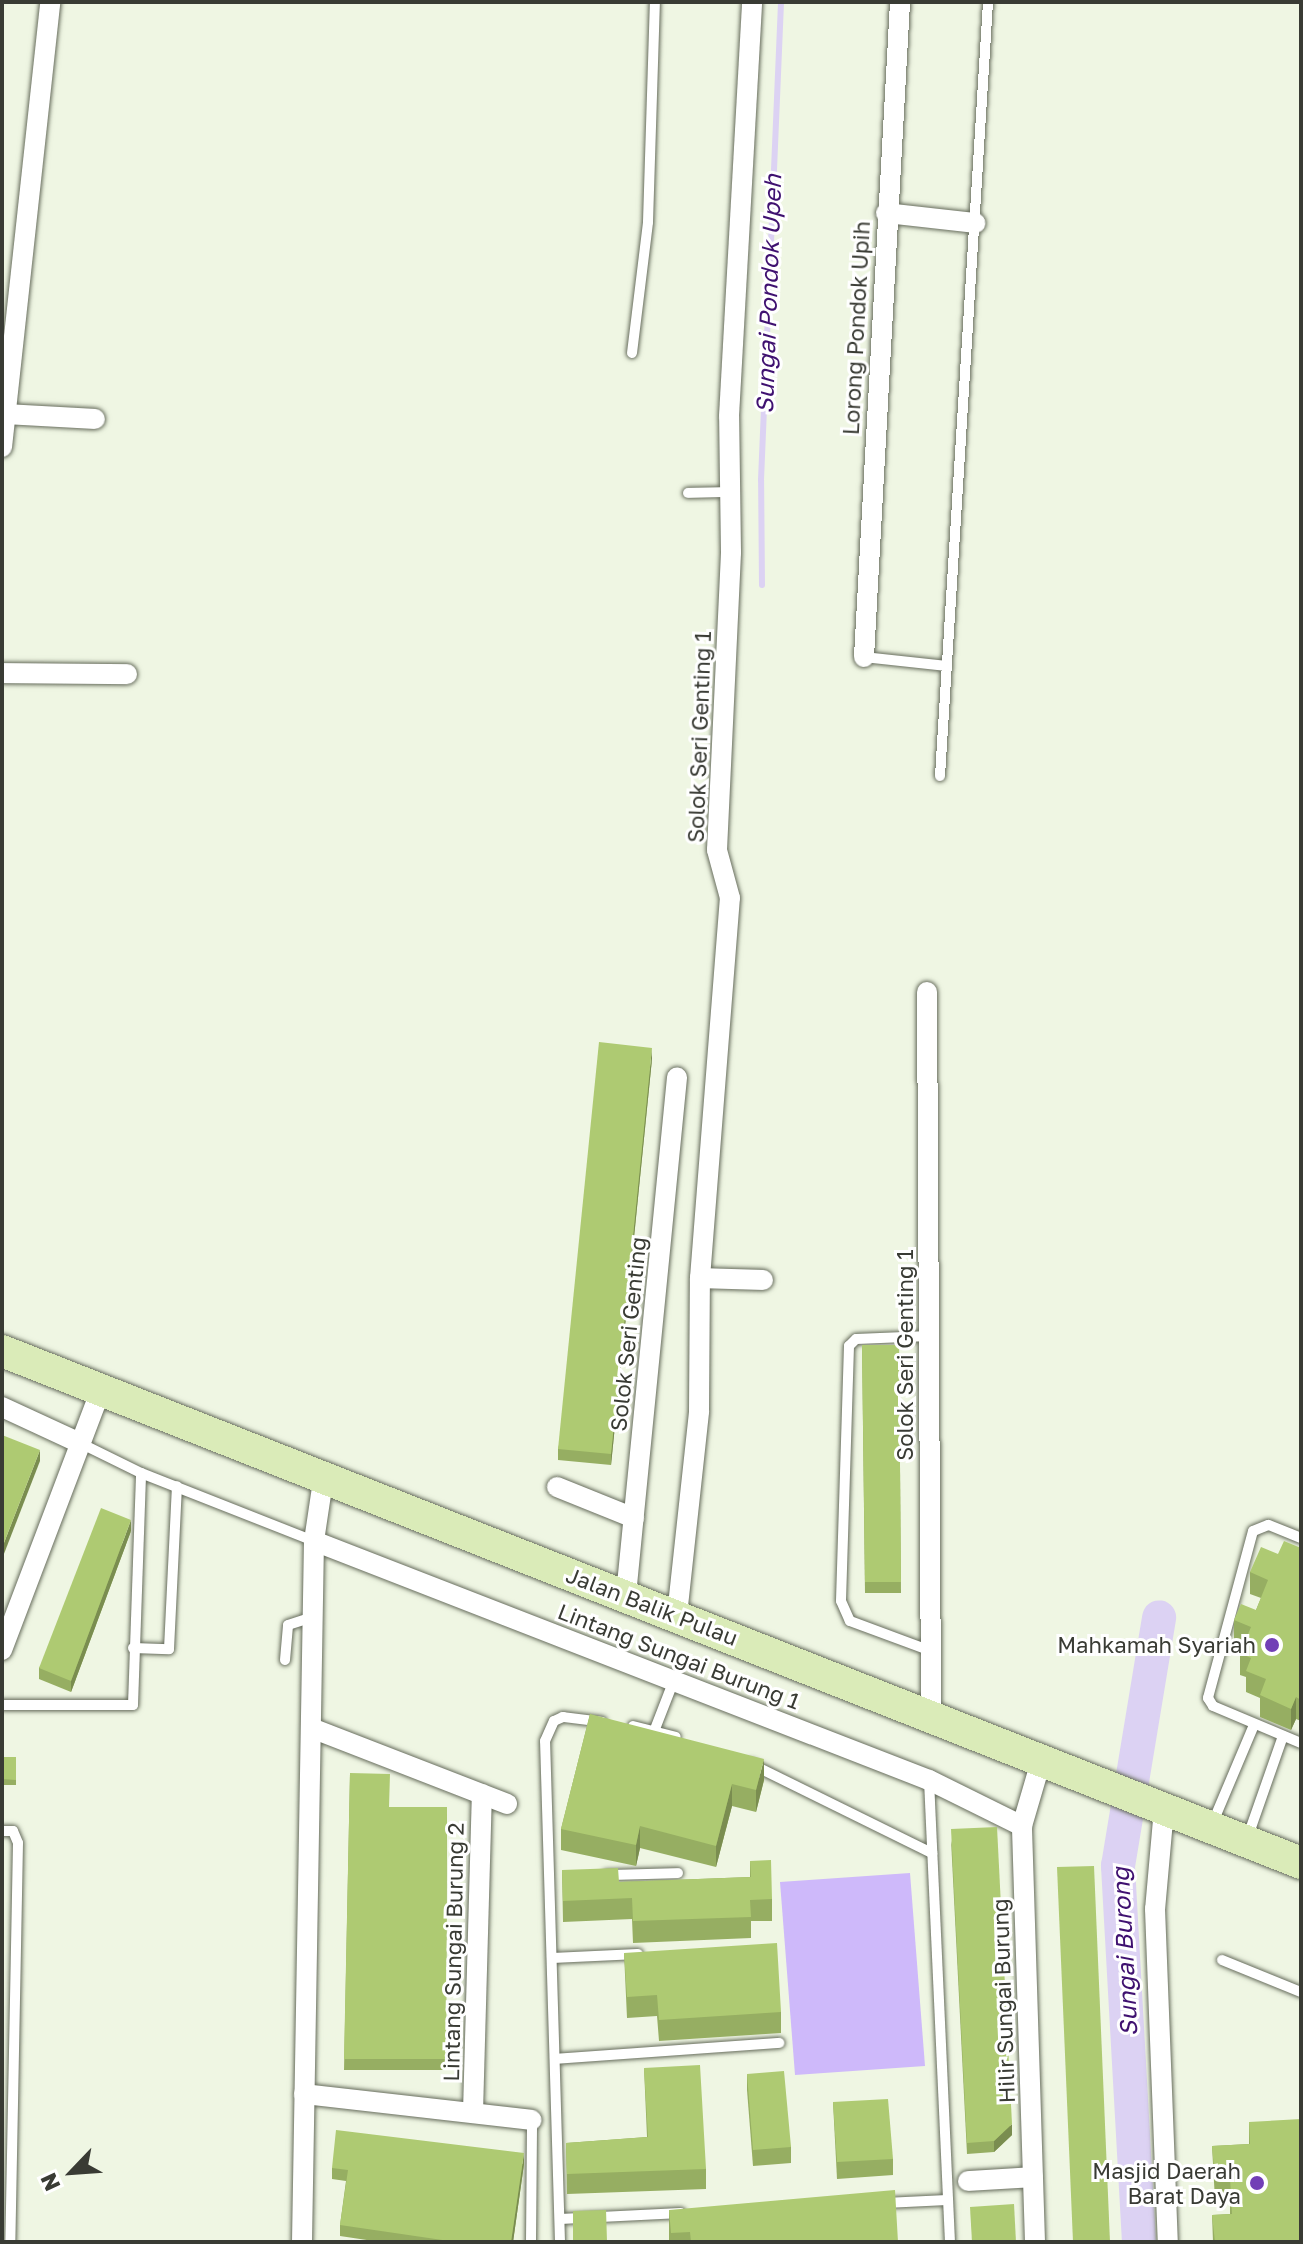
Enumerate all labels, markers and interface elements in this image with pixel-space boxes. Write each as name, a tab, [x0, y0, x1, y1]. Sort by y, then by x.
water label: Sungai Pondok Upeh	[749, 174, 787, 414]
street label: Lorong Pondok Upih	[837, 220, 875, 436]
street label: Solok Seri Genting 1	[682, 631, 716, 843]
street label: Solok Seri Genting	[605, 1235, 651, 1433]
street label: Solok Seri Genting 1	[892, 1249, 918, 1461]
street label: Jalan Balik Pulau	[562, 1561, 742, 1651]
street label: Lintang Sungai Burung 1	[554, 1598, 804, 1714]
place label: Mahkamah Syariah	[1057, 1632, 1256, 1658]
marker: Mahkamah Syariah	[1263, 1636, 1281, 1654]
street label: Lintang Sungai Burung 2	[438, 1822, 468, 2082]
water label: Sungai Burong	[1105, 1867, 1143, 2037]
street label: Hilir Sungai Burung	[986, 1898, 1020, 2104]
north arrow	[32, 2132, 112, 2212]
place label: Masjid Daerah Barat Daya	[1092, 2157, 1241, 2208]
text: N	[34, 2169, 66, 2196]
marker: Masjid Daerah Barat Daya	[1248, 2174, 1266, 2192]

